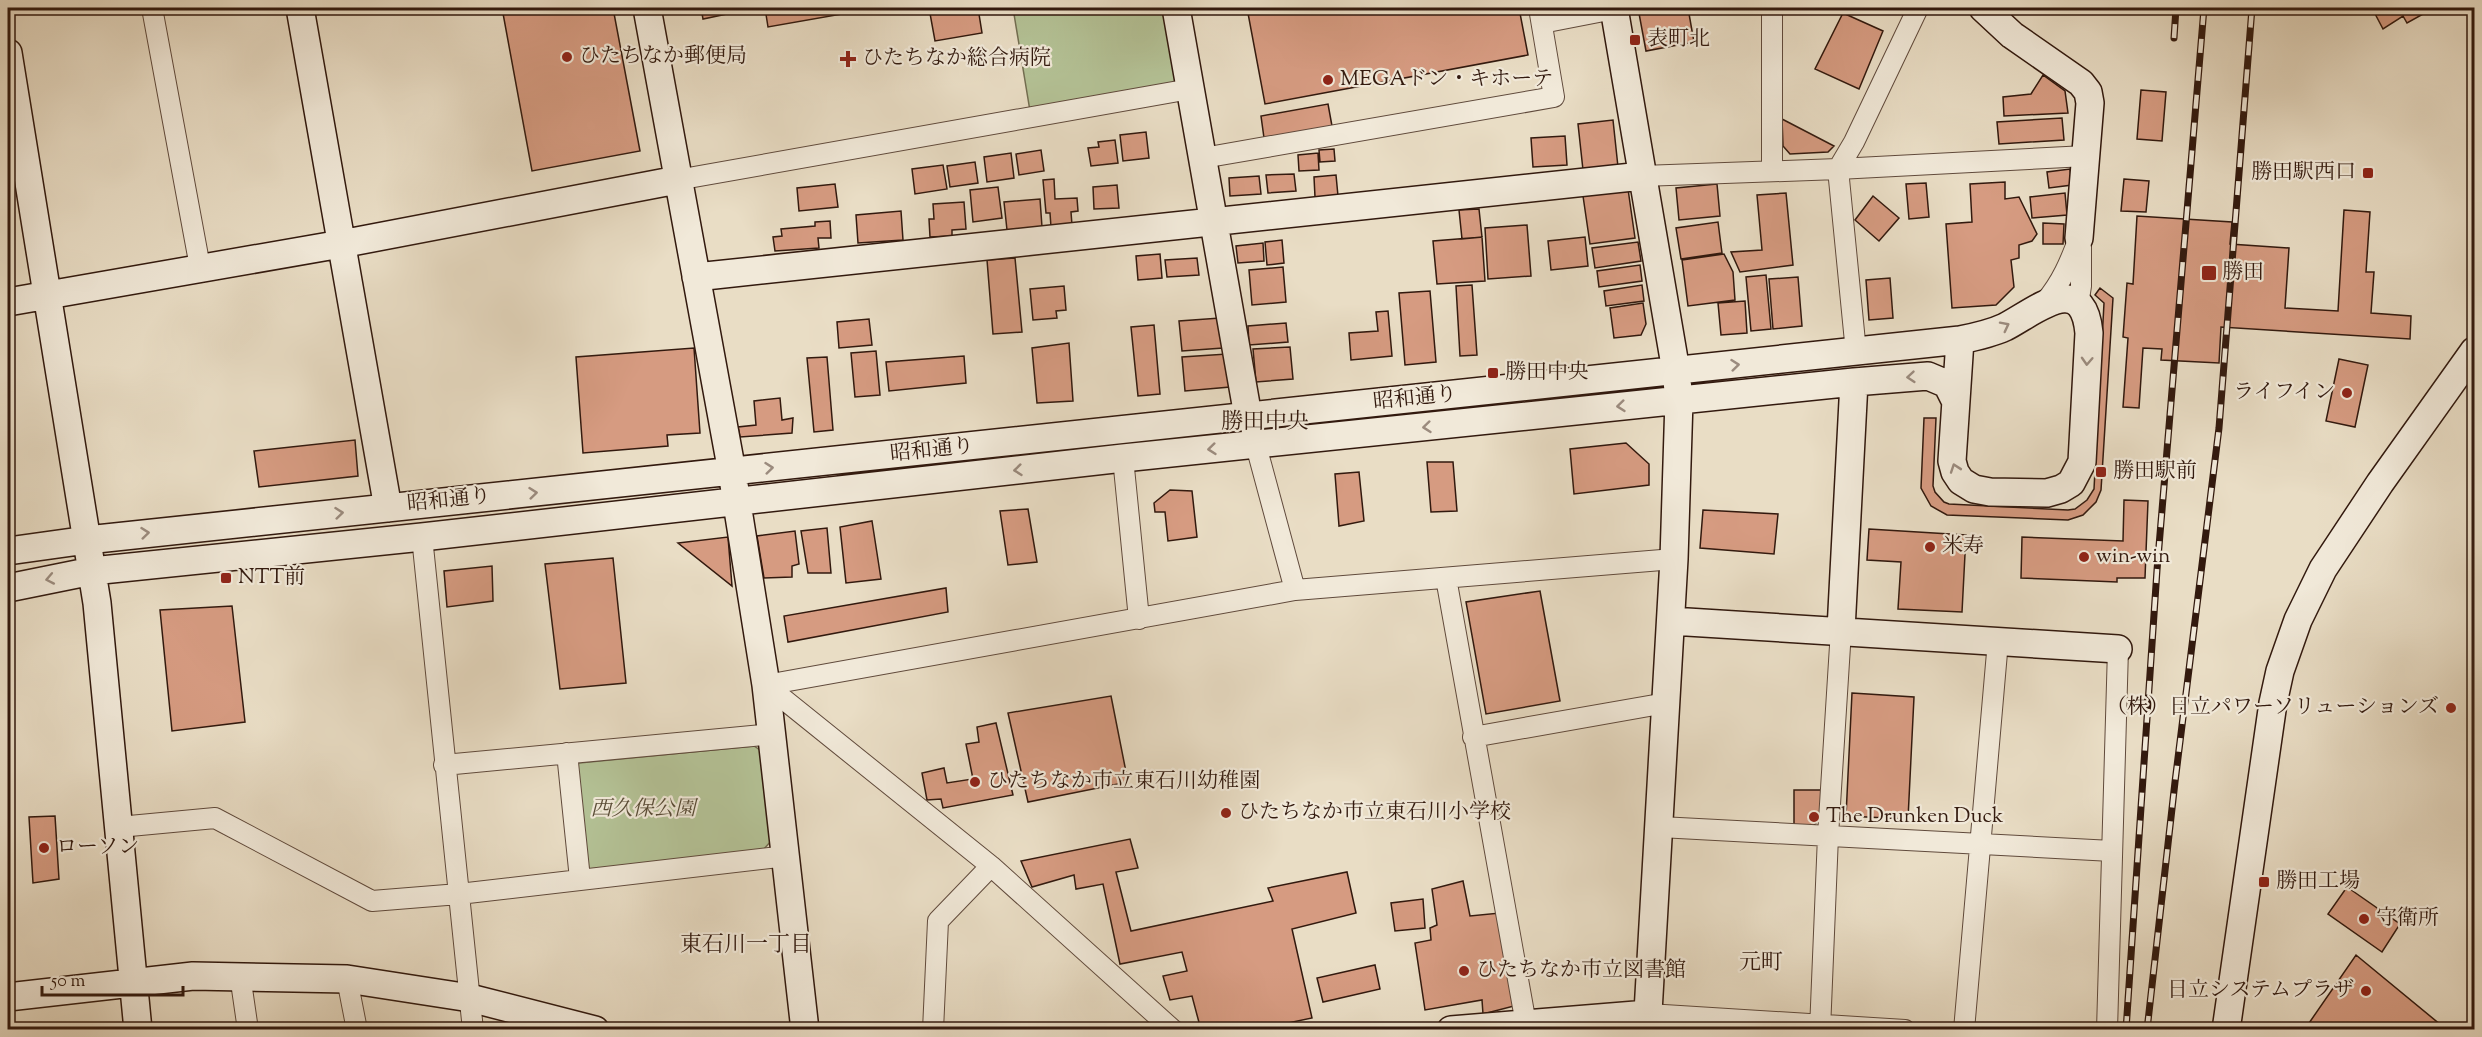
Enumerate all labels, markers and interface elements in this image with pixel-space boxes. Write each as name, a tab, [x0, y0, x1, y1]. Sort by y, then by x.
place label: 表町北	[1647, 25, 1710, 55]
marker: 表町北	[1628, 33, 1642, 47]
place label: ひたちなか郵便局	[579, 42, 747, 72]
place label: ひたちなか総合病院	[862, 44, 1051, 74]
marker: ひたちなか郵便局	[560, 50, 574, 64]
marker: ひたちなか総合病院	[839, 50, 857, 68]
place label: MEGAドン・キホーテ	[1340, 65, 1553, 95]
marker: MEGAドン・キホーテ	[1321, 73, 1335, 87]
place label: 勝田駅西口	[2251, 158, 2356, 188]
marker: 勝田駅西口	[2361, 166, 2375, 180]
place label: 勝田	[2222, 258, 2264, 288]
marker: 勝田	[2200, 264, 2218, 282]
one-way arrow	[1998, 322, 2009, 334]
one-way arrow	[2081, 356, 2094, 365]
place label: 勝田中央	[1505, 358, 1589, 388]
one-way arrow	[1730, 359, 1739, 372]
marker: 勝田中央	[1486, 366, 1500, 380]
one-way arrow	[1906, 370, 1915, 383]
place label: ライフイン	[2233, 378, 2335, 408]
street label: 昭和通り	[1372, 380, 1458, 418]
marker: ライフイン	[2340, 386, 2354, 400]
one-way arrow	[1616, 399, 1625, 412]
district label: 勝田中央	[1221, 407, 1309, 439]
one-way arrow	[1422, 420, 1431, 433]
street label: 昭和通り	[889, 432, 975, 470]
one-way arrow	[1207, 442, 1217, 455]
place label: 勝田駅前	[2113, 457, 2197, 487]
one-way arrow	[764, 462, 774, 475]
one-way arrow	[1014, 463, 1023, 476]
one-way arrow	[1950, 463, 1963, 473]
marker: 勝田駅前	[2094, 465, 2108, 479]
street label: 昭和通り	[406, 482, 492, 520]
one-way arrow	[529, 487, 538, 500]
one-way arrow	[335, 507, 344, 520]
one-way arrow	[141, 528, 150, 540]
place label: 米寿	[1942, 532, 1984, 562]
marker: 米寿	[1923, 540, 1937, 554]
place label: win-win	[2096, 542, 2171, 572]
marker: win-win	[2077, 550, 2091, 564]
place label: NTT前	[238, 563, 305, 593]
marker: NTT前	[219, 571, 233, 585]
one-way arrow	[45, 572, 55, 585]
place label: （株）日立パワーソリューションズ	[2106, 693, 2439, 723]
marker: （株）日立パワーソリューションズ	[2444, 701, 2458, 715]
place label: ひたちなか市立東石川幼稚園	[987, 767, 1260, 797]
marker: ひたちなか市立東石川幼稚園	[968, 775, 982, 789]
park label: 西久保公園	[591, 795, 698, 825]
place label: ひたちなか市立東石川小学校	[1238, 798, 1511, 828]
place label: The Drunken Duck	[1826, 802, 2004, 832]
marker: ひたちなか市立東石川小学校	[1219, 806, 1233, 820]
marker: The Drunken Duck	[1807, 810, 1821, 824]
place label: ローソン	[56, 833, 139, 863]
marker: ローソン	[37, 841, 51, 855]
place label: 勝田工場	[2276, 867, 2360, 897]
marker: 勝田工場	[2257, 875, 2271, 889]
place label: 守衛所	[2376, 904, 2439, 934]
marker: 守衛所	[2357, 912, 2371, 926]
district label: 東石川一丁目	[680, 930, 812, 962]
district label: 元町	[1739, 948, 1783, 980]
place label: ひたちなか市立図書館	[1476, 956, 1686, 986]
scale bar	[42, 959, 183, 997]
marker: ひたちなか市立図書館	[1457, 964, 1471, 978]
text: 50 m	[50, 969, 86, 995]
place label: 日立システムプラザ	[2167, 976, 2354, 1006]
marker: 日立システムプラザ	[2359, 984, 2373, 998]

